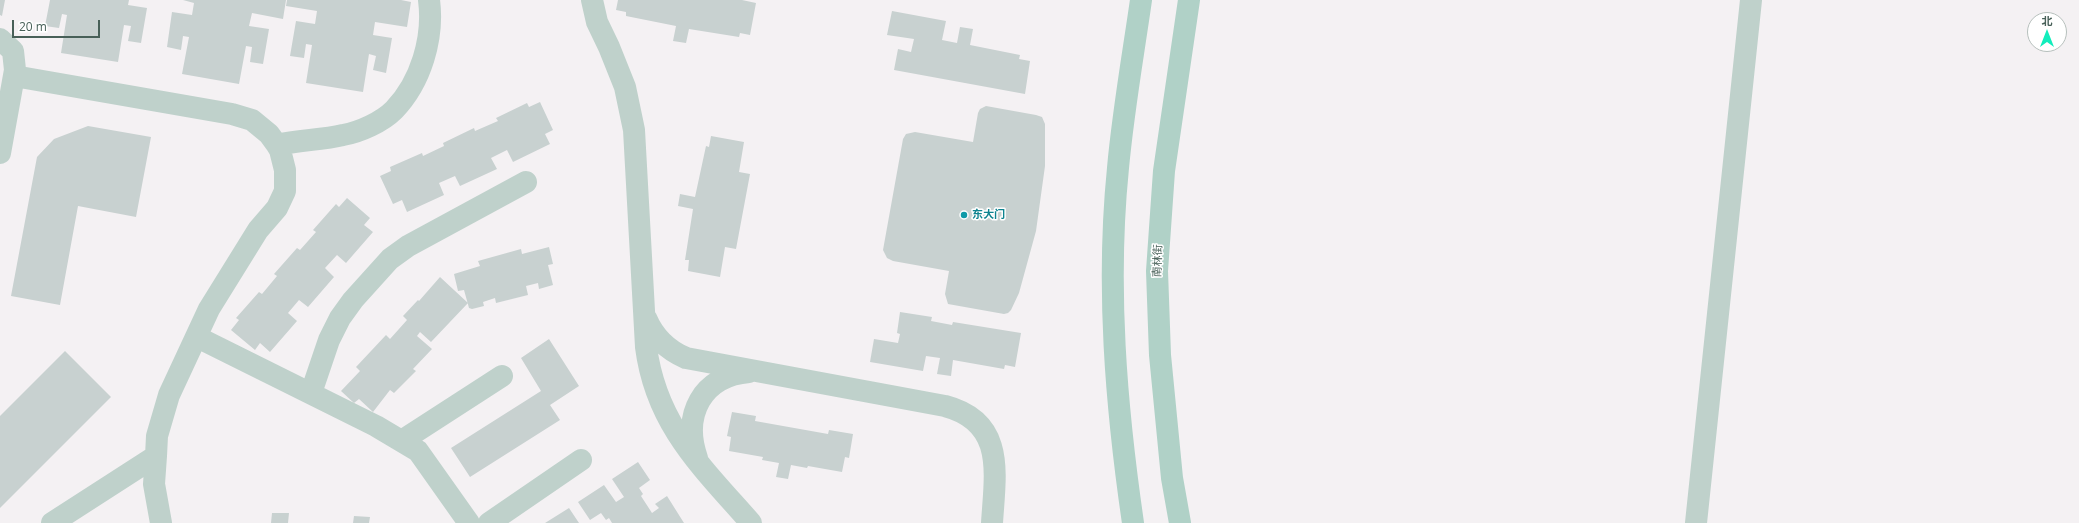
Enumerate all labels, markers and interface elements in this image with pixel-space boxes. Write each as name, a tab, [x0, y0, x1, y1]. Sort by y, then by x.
scale bar	[14, 12, 102, 38]
north arrow	[2027, 12, 2067, 52]
text: 北	[2042, 13, 2053, 28]
text: 20 m	[19, 18, 47, 35]
place label: 东大门	[972, 208, 1005, 222]
marker: 东大门	[959, 210, 969, 220]
street label: 南林街	[1151, 244, 1165, 278]

